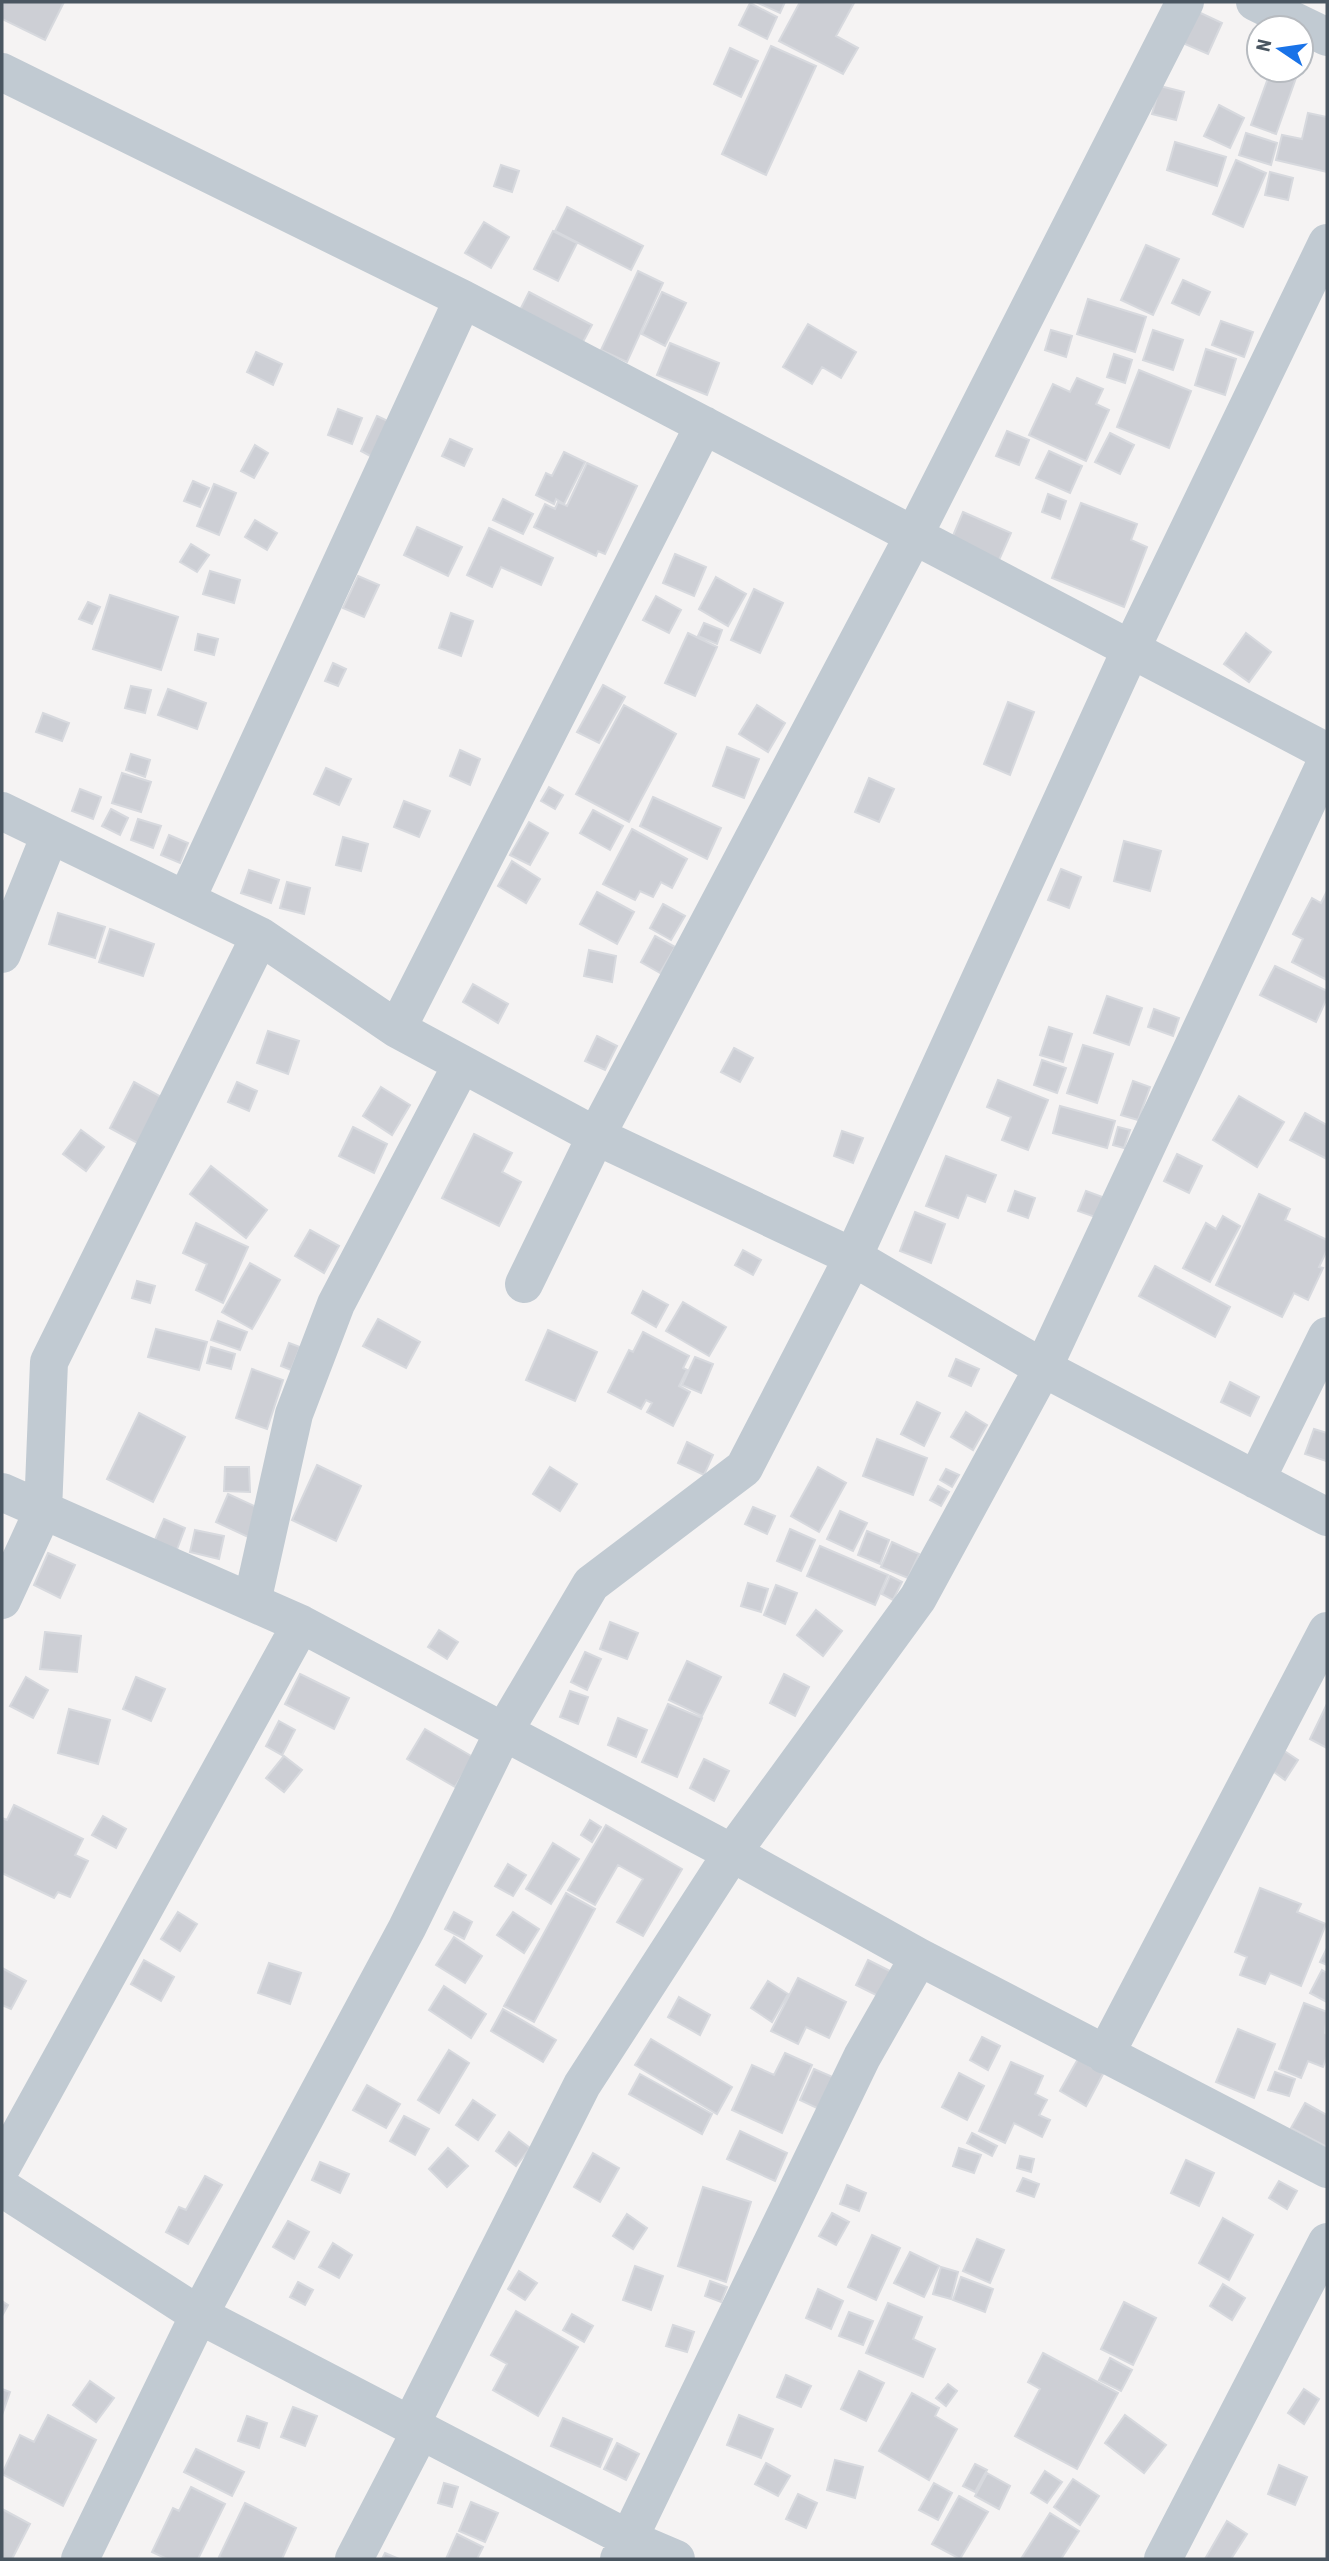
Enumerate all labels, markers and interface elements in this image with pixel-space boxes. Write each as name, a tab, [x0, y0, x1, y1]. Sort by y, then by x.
north arrow	[1245, 14, 1315, 84]
text: N	[1251, 37, 1276, 54]

